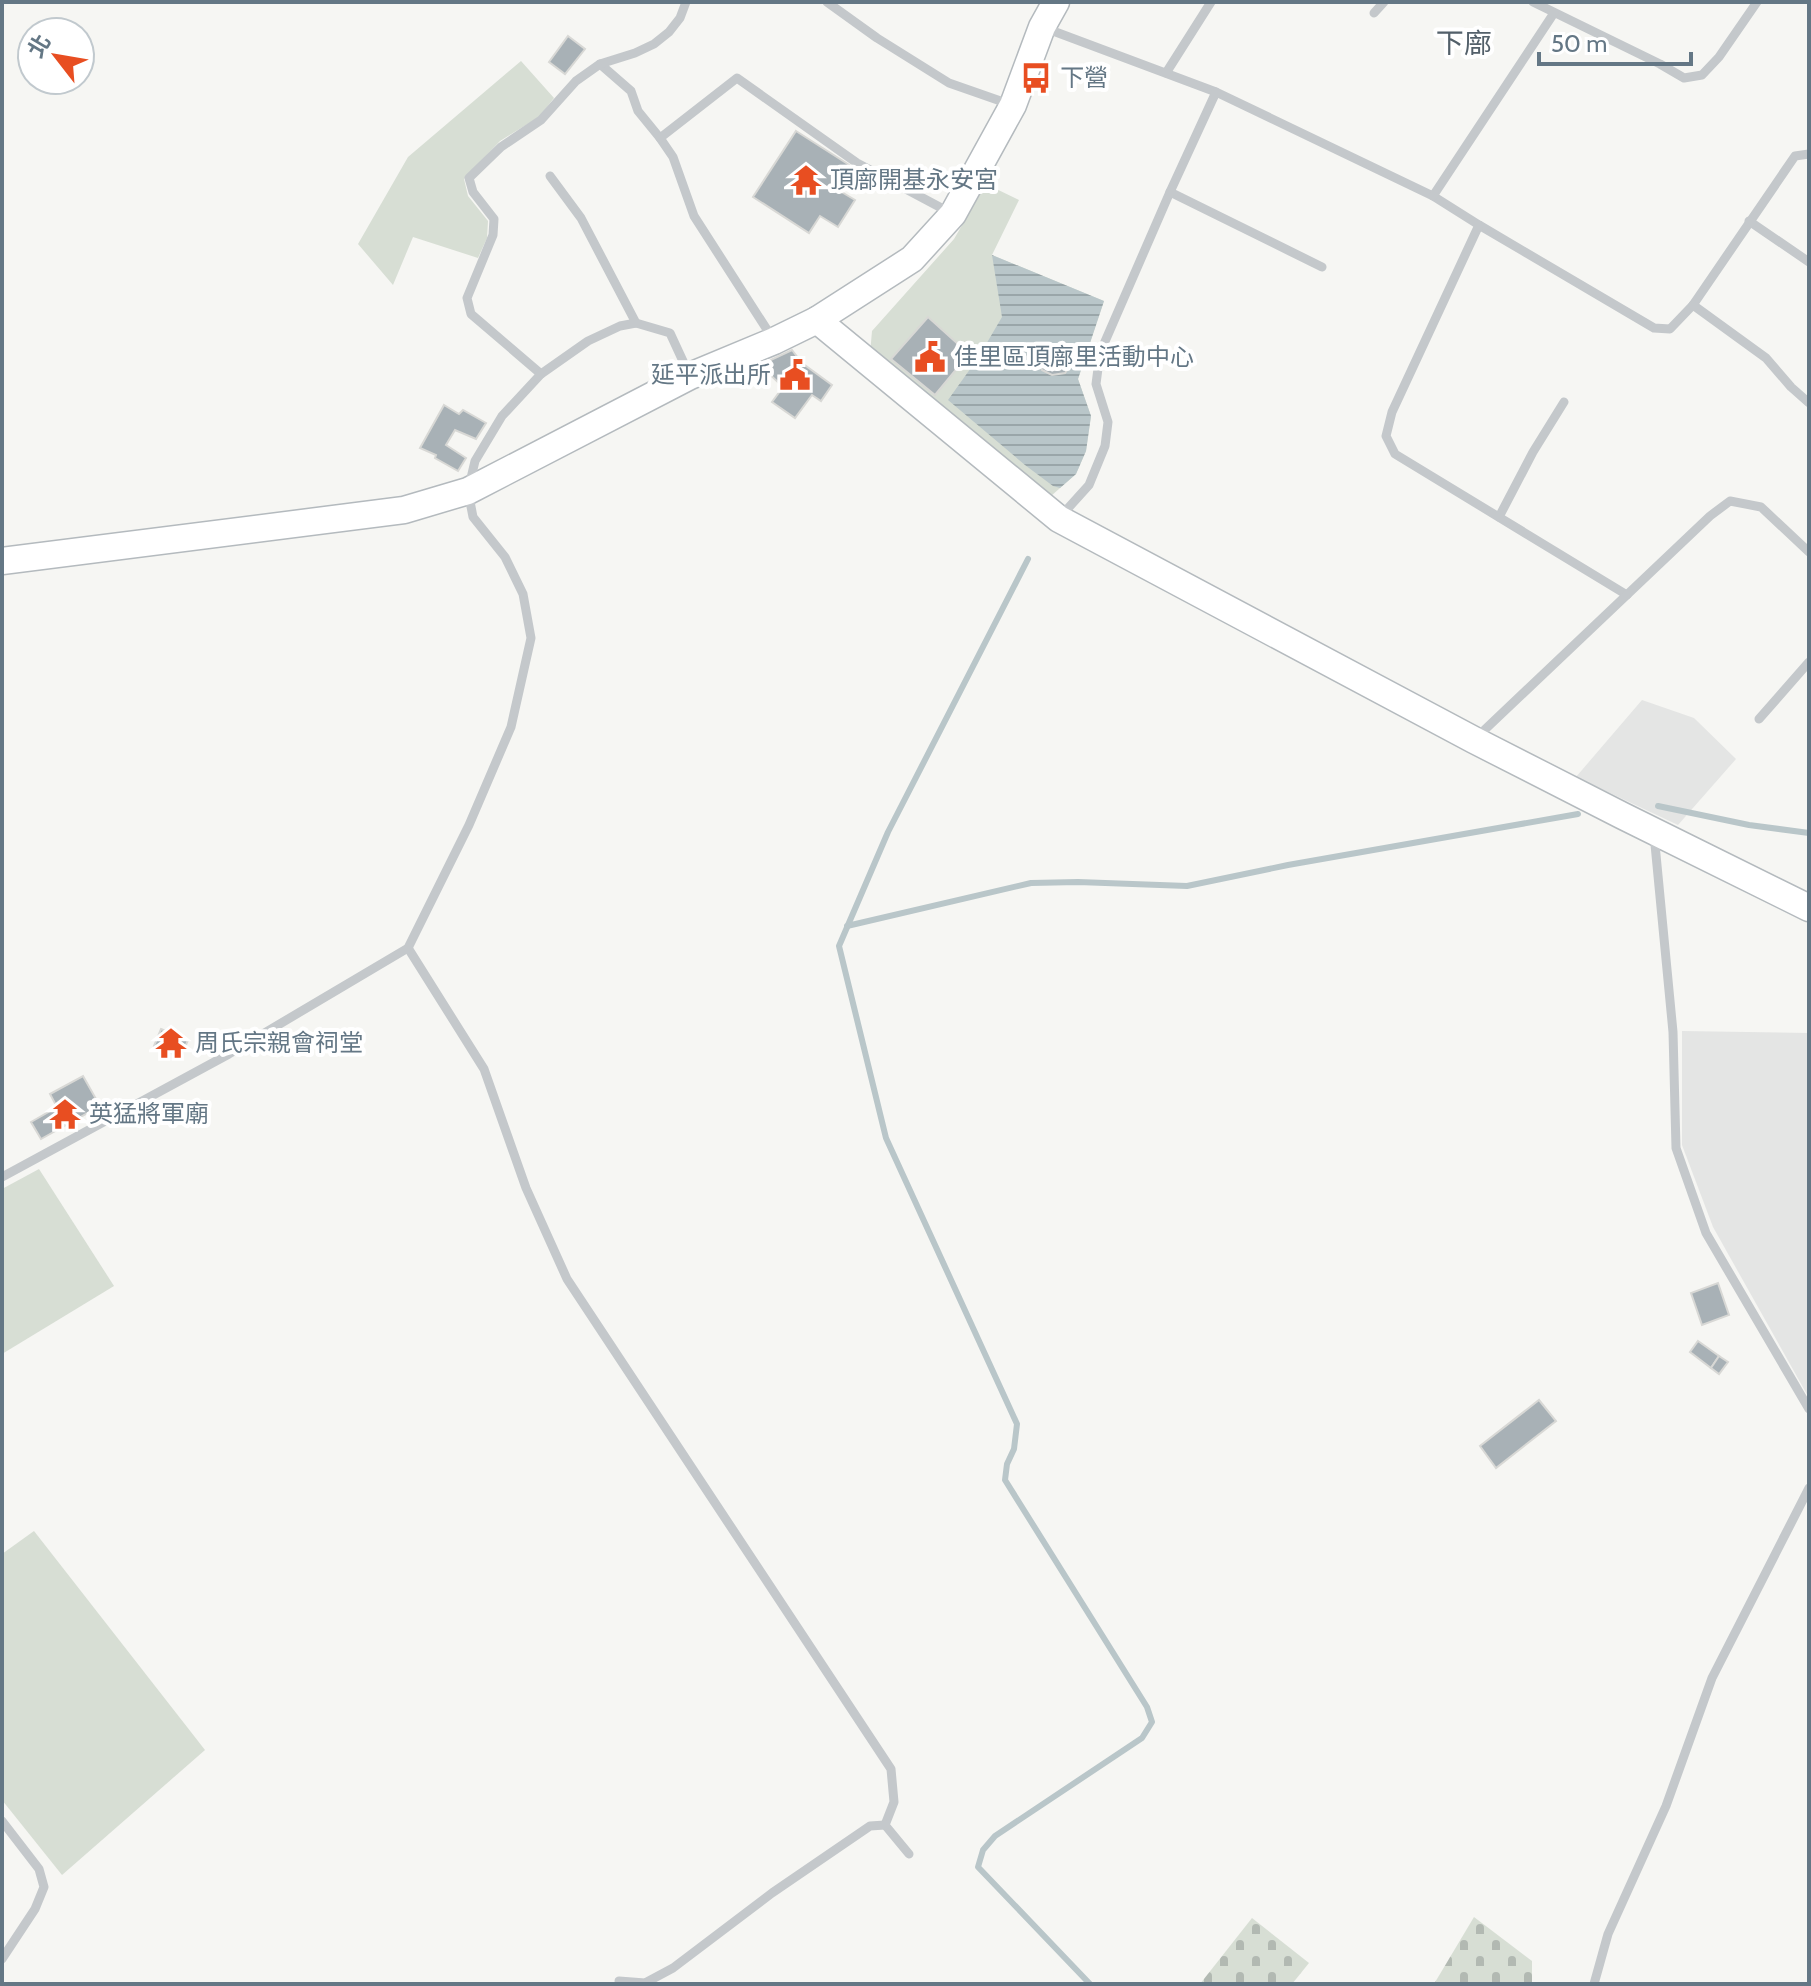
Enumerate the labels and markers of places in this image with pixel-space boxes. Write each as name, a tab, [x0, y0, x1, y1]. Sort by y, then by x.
bus stop icon: 下營	[1019, 61, 1053, 95]
place label: 下營	[1060, 63, 1108, 92]
temple icon: 頂廍開基永安宮	[789, 163, 823, 197]
place label: 頂廍開基永安宮	[830, 165, 998, 194]
public building icon: 佳里區頂廍里活動中心	[913, 340, 947, 374]
place label: 佳里區頂廍里活動中心	[954, 342, 1194, 371]
public building icon: 延平派出所	[778, 358, 812, 392]
place label: 延平派出所	[651, 360, 771, 389]
temple icon: 周氏宗親會祠堂	[154, 1026, 188, 1060]
place label: 周氏宗親會祠堂	[195, 1028, 363, 1057]
temple icon: 英猛將軍廟	[48, 1097, 82, 1131]
place label: 英猛將軍廟	[89, 1099, 209, 1128]

